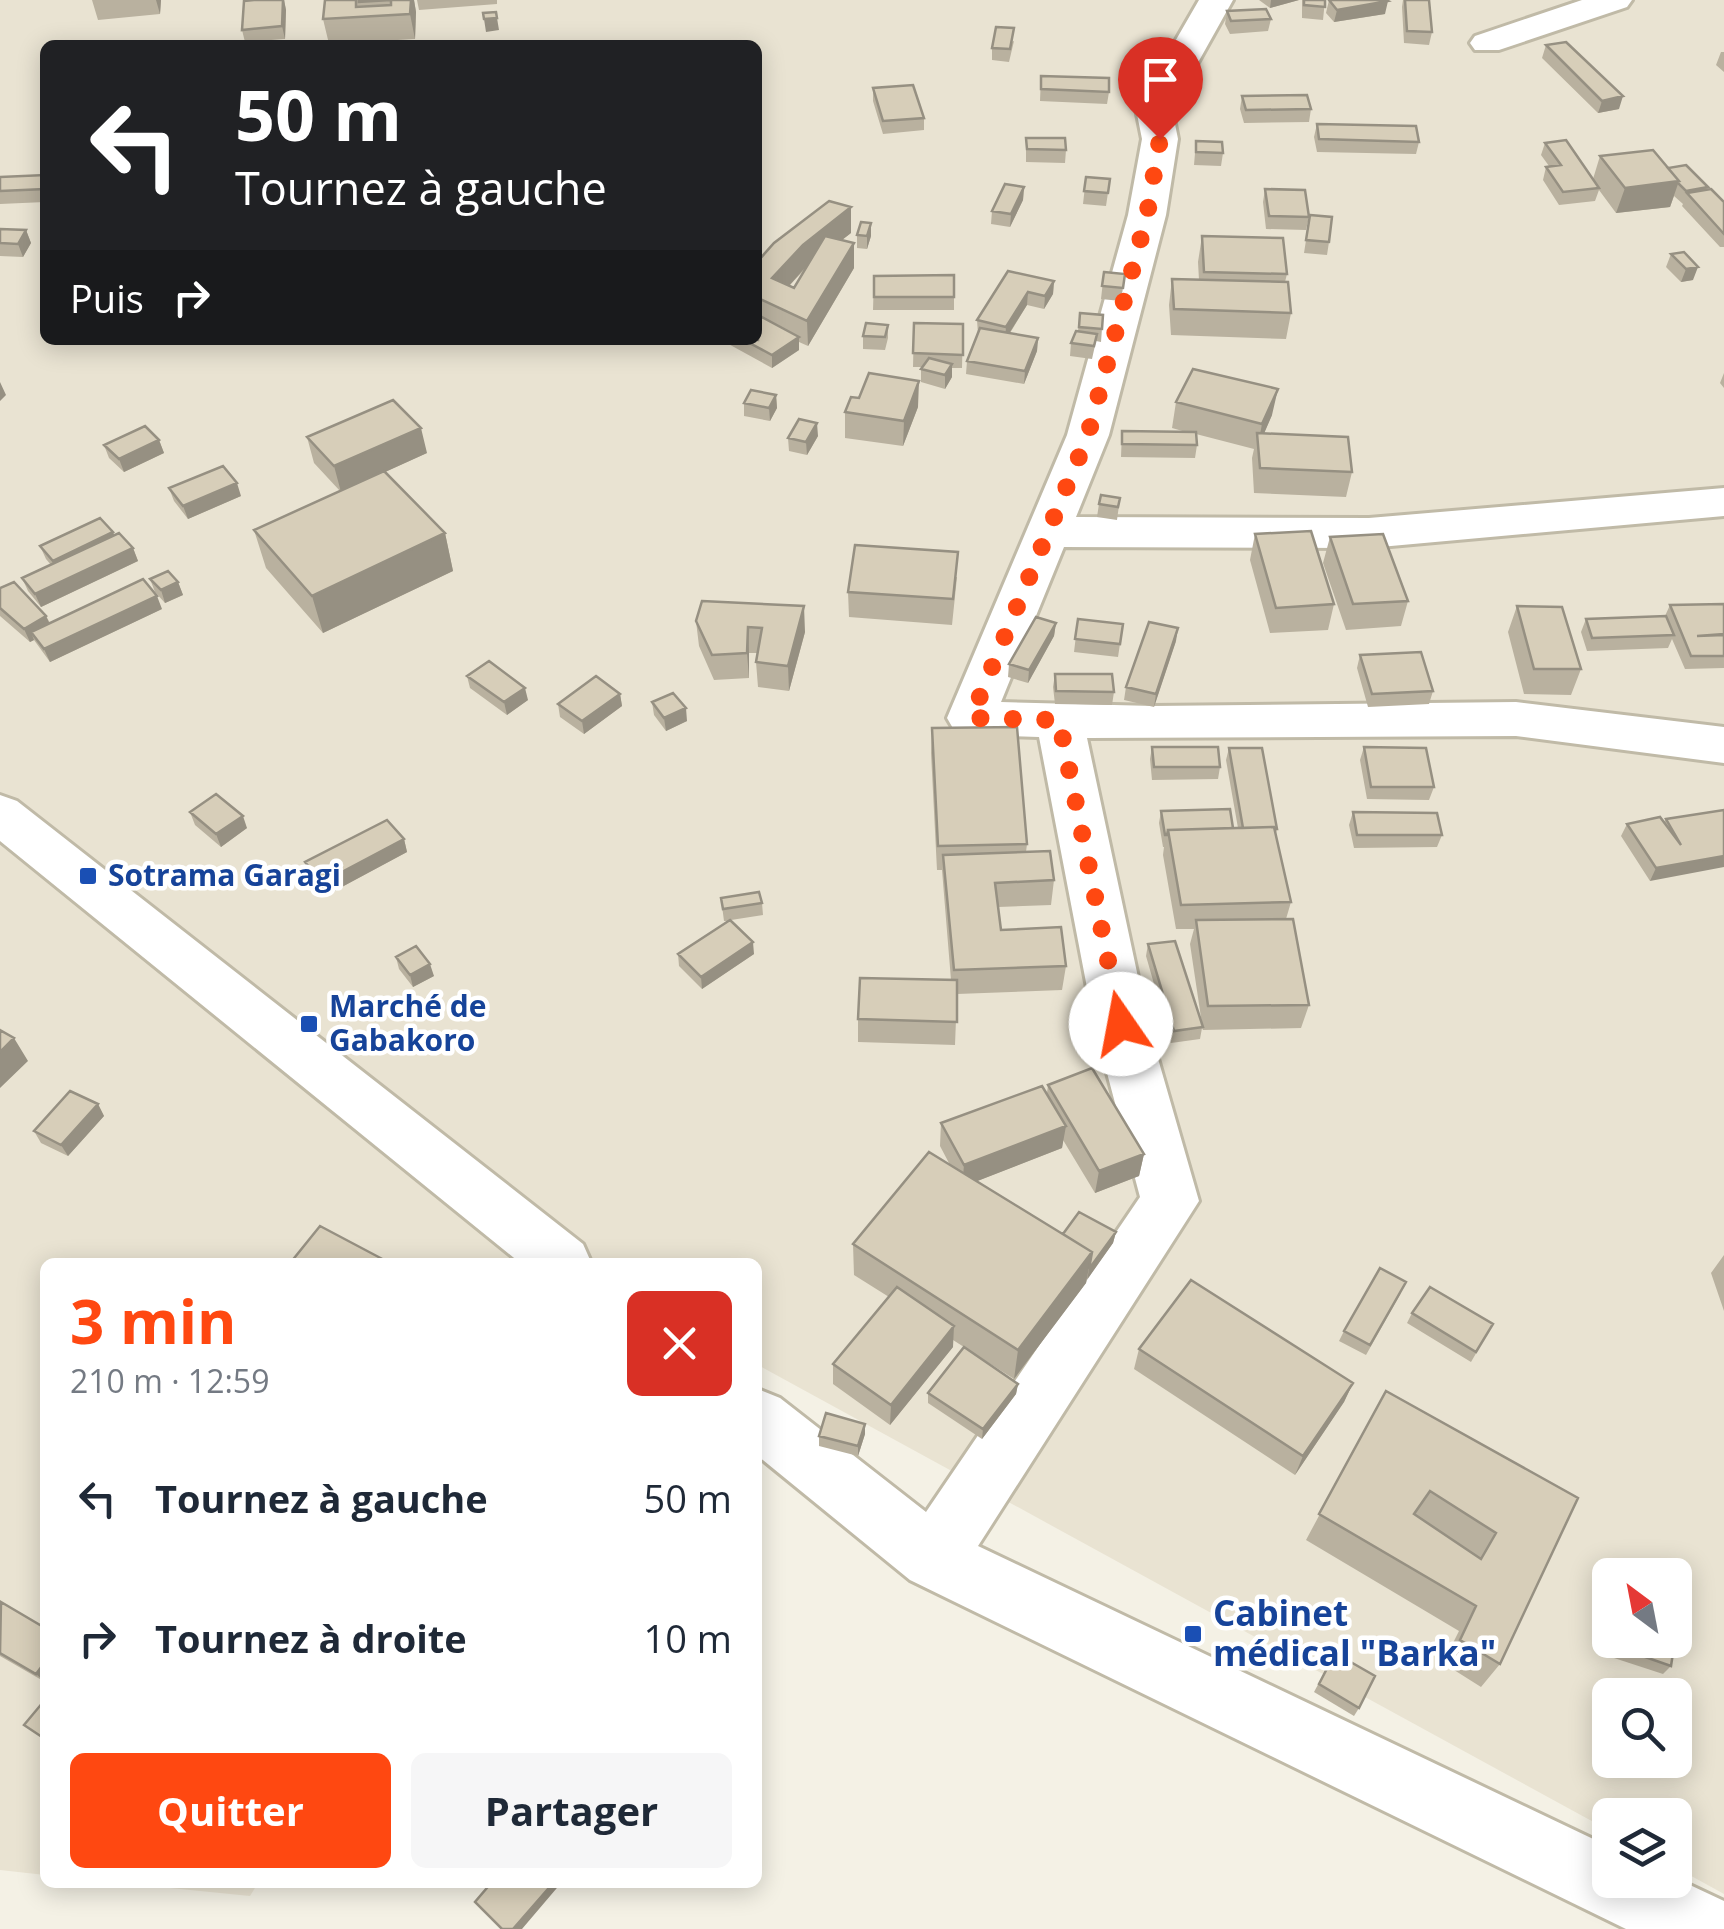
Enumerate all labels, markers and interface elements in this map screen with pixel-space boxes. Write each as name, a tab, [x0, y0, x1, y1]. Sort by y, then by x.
pin	[1118, 37, 1203, 140]
icon: arrive	[1133, 52, 1188, 107]
text: 50 m	[235, 66, 402, 162]
icon: left	[70, 80, 200, 210]
text: Tournez à gauche	[235, 157, 607, 218]
icon: right	[164, 270, 219, 325]
text: Puis	[70, 272, 144, 324]
place label: Sotrama Garagi	[108, 854, 341, 895]
marker: Sotrama Garagi	[77, 865, 99, 887]
position arrow	[1069, 972, 1173, 1076]
place label: Marché de Gabakoro	[329, 985, 486, 1060]
marker: Marché de Gabakoro	[298, 1013, 320, 1035]
text: 3 min	[70, 1280, 237, 1362]
button: close	[627, 1291, 732, 1396]
text: 210 m · 12:59	[70, 1359, 269, 1402]
icon: left	[70, 1471, 125, 1526]
text: Tournez à gauche	[155, 1472, 488, 1524]
text: 50 m	[643, 1472, 732, 1524]
north arrow	[1592, 1558, 1692, 1658]
map controls	[1592, 1558, 1692, 1898]
place label: Cabinet médical "Barka"	[1213, 1589, 1496, 1676]
icon: right	[70, 1611, 125, 1666]
text: Tournez à droite	[155, 1612, 467, 1664]
text: 10 m	[643, 1612, 732, 1664]
marker: Cabinet médical "Barka"	[1182, 1623, 1204, 1645]
button: search	[1592, 1678, 1692, 1778]
button: Quitter	[70, 1753, 391, 1868]
button: Partager	[411, 1753, 732, 1868]
button: layers	[1592, 1798, 1692, 1898]

